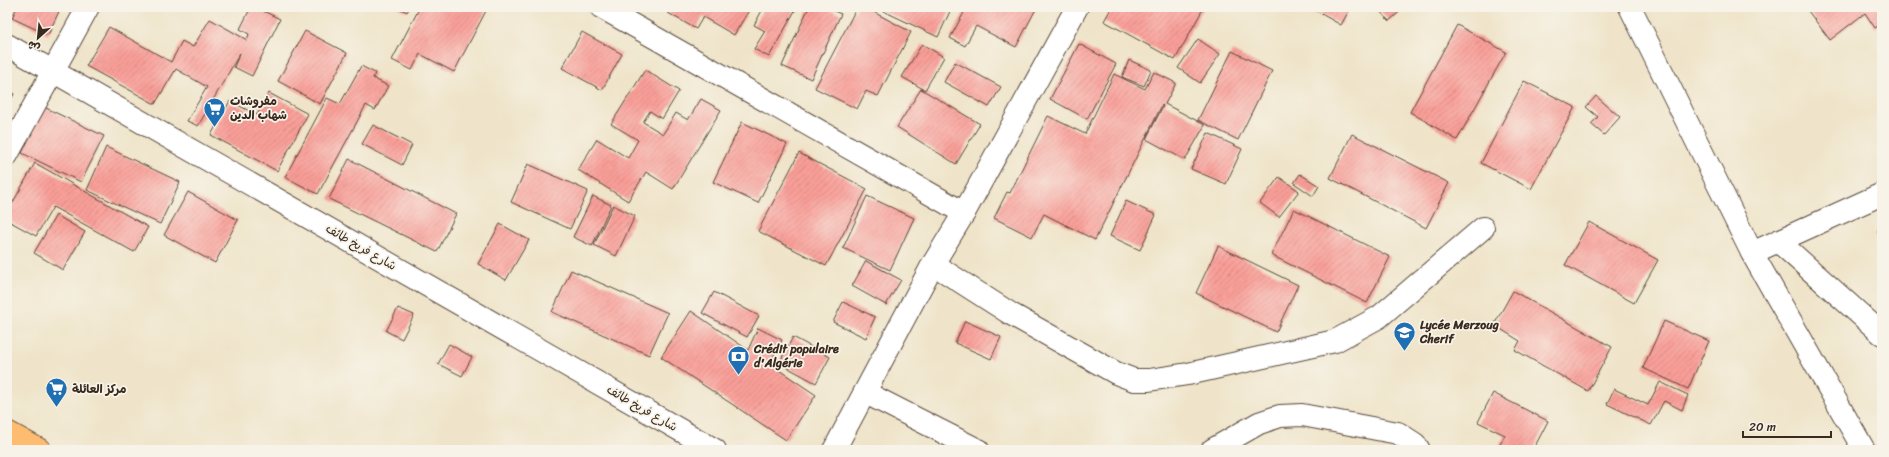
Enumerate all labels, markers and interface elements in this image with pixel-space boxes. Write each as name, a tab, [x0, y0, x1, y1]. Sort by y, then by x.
north arrow	[18, 18, 58, 58]
text: ش	[24, 35, 43, 58]
place label: مفروشات شهاب الدين	[230, 90, 287, 126]
supermarket icon: مفروشات شهاب الدين	[201, 95, 227, 128]
street label: شارع فريخ طائف	[321, 218, 401, 276]
place label: Lycée Merzoug Cherif	[1419, 314, 1500, 350]
school or university icon: Lycée Merzoug Cherif	[1392, 319, 1418, 352]
place label: Crédit populaire d'Algérie	[753, 338, 839, 374]
bank icon: Crédit populaire d'Algérie	[726, 343, 752, 376]
supermarket icon: مركز العائلة	[43, 376, 69, 409]
place label: مركز العائلة	[72, 378, 127, 400]
street label: شارع فريخ طائف	[602, 379, 682, 437]
scale bar	[1743, 413, 1831, 439]
text: 20 m	[1749, 416, 1776, 438]

